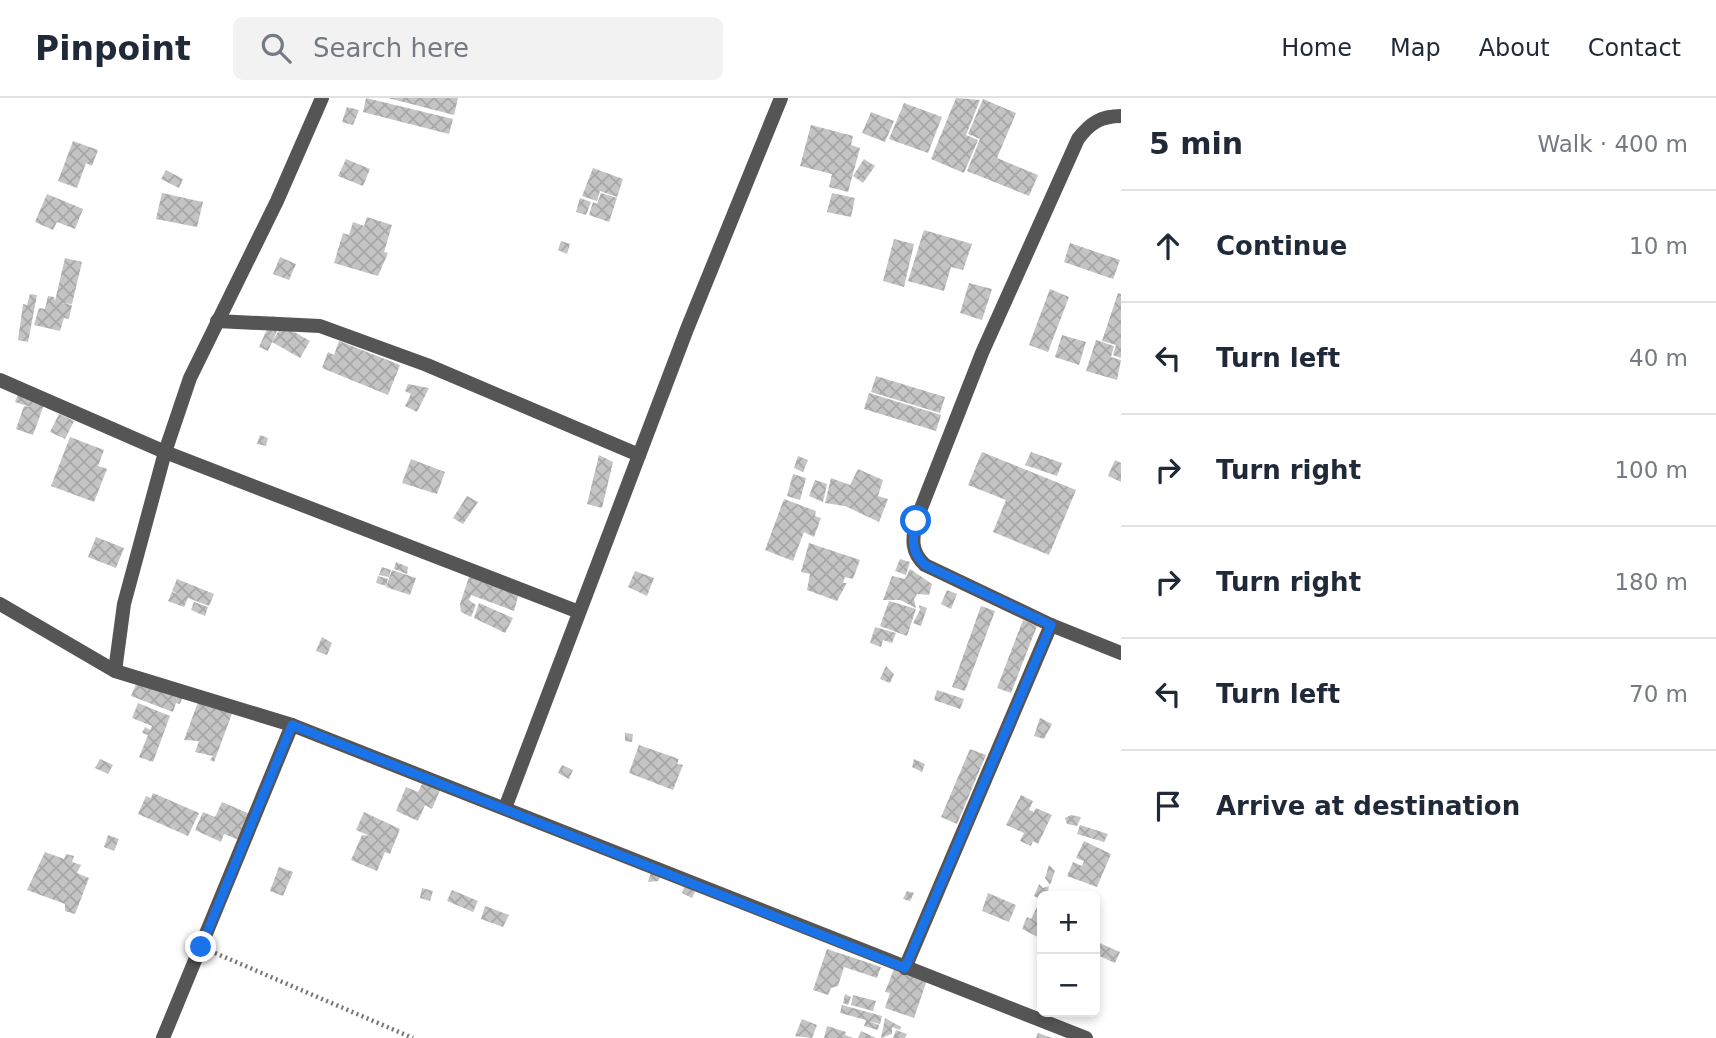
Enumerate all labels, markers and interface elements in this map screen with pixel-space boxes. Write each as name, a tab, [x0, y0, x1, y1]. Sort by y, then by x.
search box	[233, 17, 723, 80]
text: Pinpoint	[35, 29, 191, 68]
icon: search	[257, 29, 295, 67]
text: Search here	[313, 33, 469, 63]
text: Home	[1281, 34, 1352, 62]
text: Map	[1390, 34, 1441, 62]
text: About	[1479, 34, 1550, 62]
text: Contact	[1588, 34, 1681, 62]
text: 5 min	[1149, 126, 1243, 161]
text: Walk · 400 m	[1537, 131, 1688, 157]
icon: ahead	[1149, 227, 1187, 265]
text: Continue	[1216, 231, 1347, 261]
text: 10 m	[1629, 233, 1688, 259]
icon: left	[1149, 339, 1187, 377]
text: Turn left	[1216, 343, 1340, 373]
text: 40 m	[1629, 345, 1688, 371]
icon: right	[1149, 451, 1187, 489]
text: Turn right	[1216, 455, 1361, 485]
text: 100 m	[1614, 457, 1688, 483]
route start	[900, 505, 931, 536]
icon: right	[1149, 563, 1187, 601]
text: Turn right	[1216, 567, 1361, 597]
text: 180 m	[1614, 569, 1688, 595]
icon: left	[1149, 675, 1187, 713]
text: Turn left	[1216, 679, 1340, 709]
text: 70 m	[1629, 681, 1688, 707]
icon: arrive	[1149, 787, 1187, 825]
text: Arrive at destination	[1216, 791, 1520, 821]
map controls	[1037, 891, 1100, 1017]
button: +	[1037, 891, 1100, 954]
route end	[185, 931, 216, 962]
button: −	[1037, 954, 1100, 1017]

